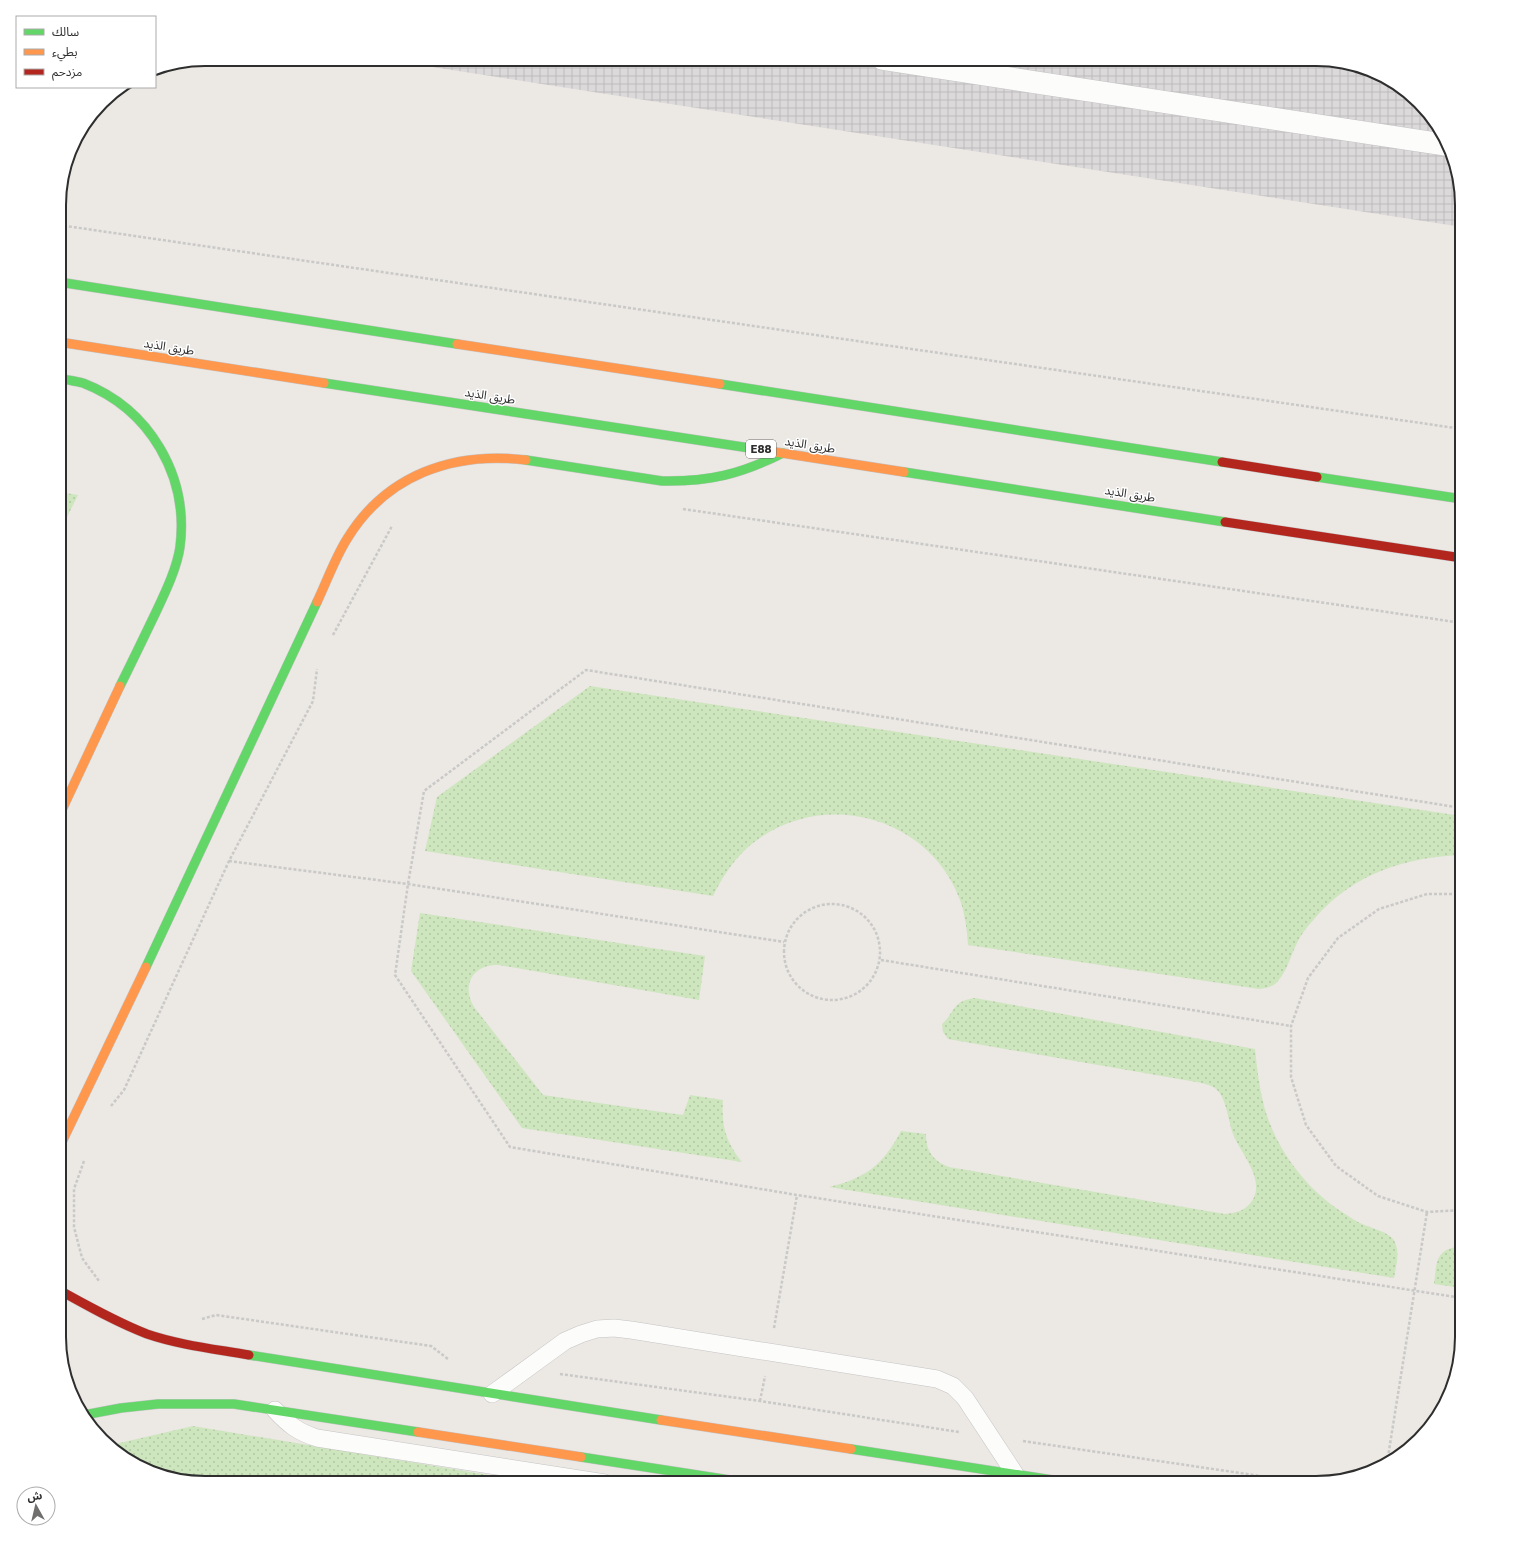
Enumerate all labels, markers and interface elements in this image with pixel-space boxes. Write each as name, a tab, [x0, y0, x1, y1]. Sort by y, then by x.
legend	[16, 16, 156, 88]
text: سالك	[52, 24, 79, 39]
text: بطيء	[52, 44, 78, 62]
text: مزدحم	[52, 64, 82, 81]
street label: طريق الذيد	[142, 335, 196, 359]
street label: طريق الذيد	[463, 384, 517, 408]
street label: طريق الذيد	[783, 433, 837, 457]
road number: E88	[746, 440, 776, 458]
street label: طريق الذيد	[1103, 482, 1157, 506]
north arrow	[16, 1486, 56, 1526]
text: ش	[26, 1488, 43, 1504]

